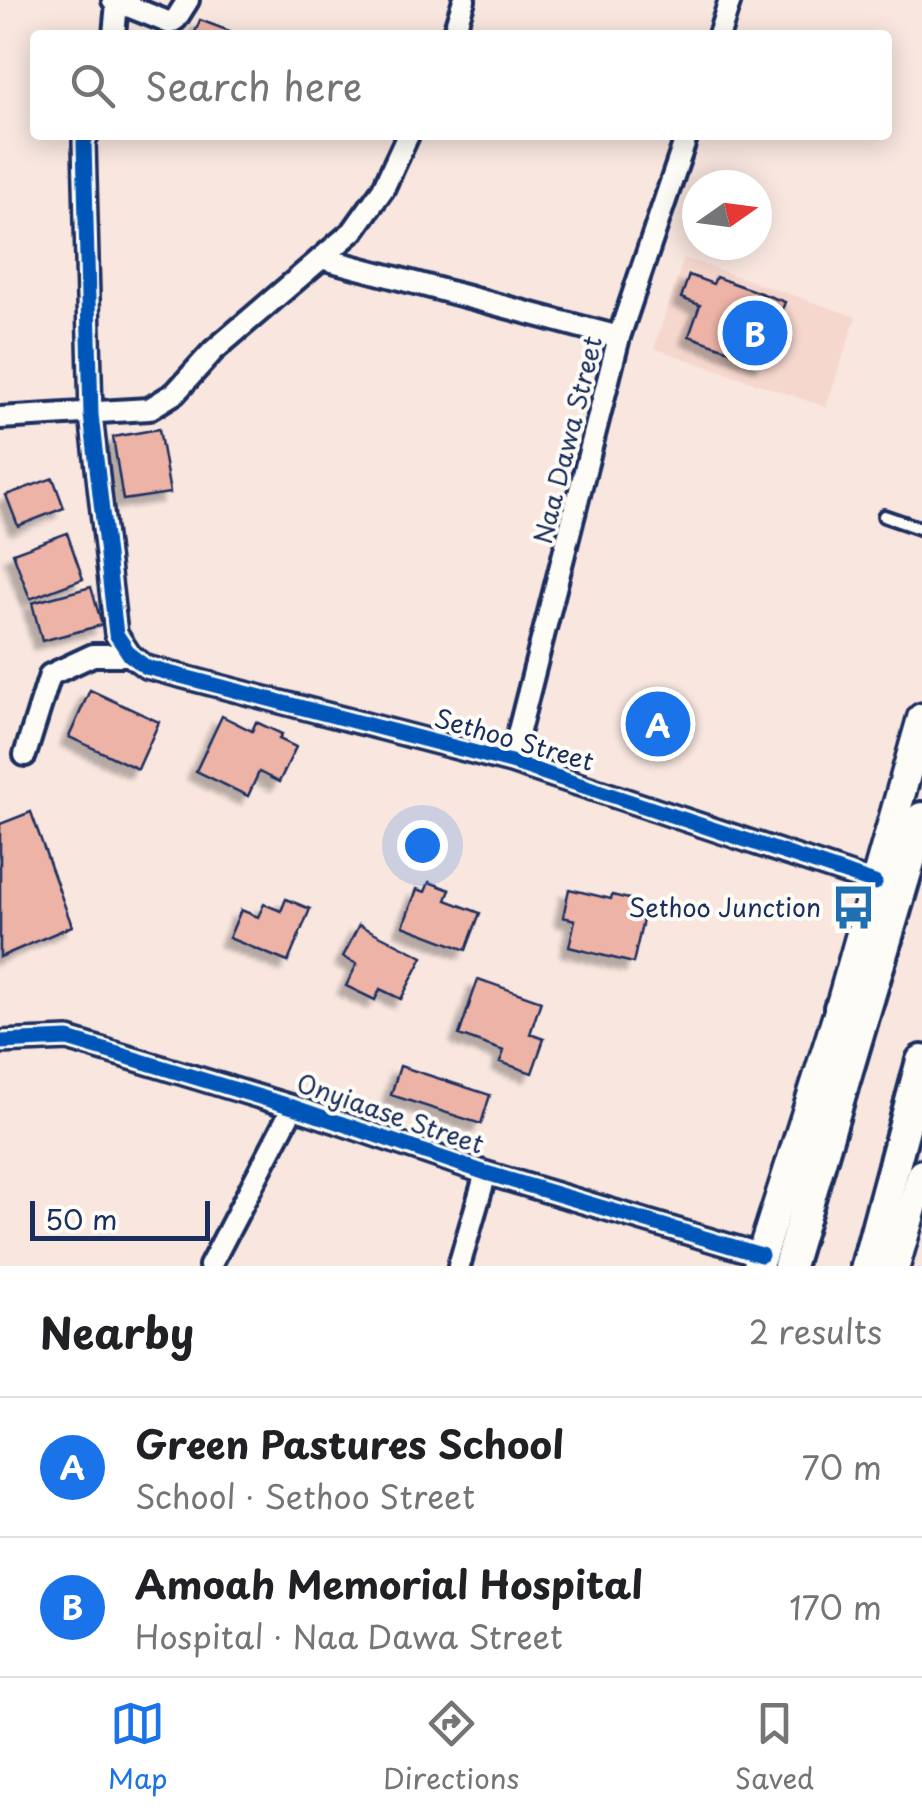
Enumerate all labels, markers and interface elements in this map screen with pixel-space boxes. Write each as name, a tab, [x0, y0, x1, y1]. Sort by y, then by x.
search box	[30, 30, 892, 140]
text: Search here	[145, 57, 362, 114]
icon: search	[65, 58, 120, 113]
north arrow	[682, 170, 772, 260]
pin: B	[722, 296, 788, 370]
street label: Naa Dawa Street	[523, 332, 611, 548]
pin: A	[626, 686, 690, 762]
street label: Sethoo Street	[430, 698, 599, 780]
your location	[397, 820, 448, 871]
bus stop icon: Sethoo Junction	[830, 884, 878, 932]
place label: Sethoo Junction	[629, 888, 821, 926]
street label: Onyiaase Street	[292, 1063, 489, 1163]
scale bar	[30, 1196, 210, 1240]
text: 50 m	[45, 1197, 118, 1240]
text: Nearby	[40, 1300, 194, 1363]
text: 2 results	[749, 1307, 882, 1355]
text: Green Pastures School	[135, 1415, 564, 1472]
text: A	[60, 1443, 85, 1491]
text: 70 m	[802, 1443, 882, 1491]
text: School · Sethoo Street	[135, 1472, 475, 1520]
text: Amoah Memorial Hospital	[135, 1555, 643, 1612]
text: B	[62, 1583, 83, 1631]
text: 170 m	[789, 1583, 882, 1631]
text: Hospital · Naa Dawa Street	[135, 1612, 563, 1660]
tab: Map	[108, 1696, 168, 1799]
tab: Directions	[383, 1696, 519, 1799]
tab: Saved	[735, 1696, 814, 1799]

